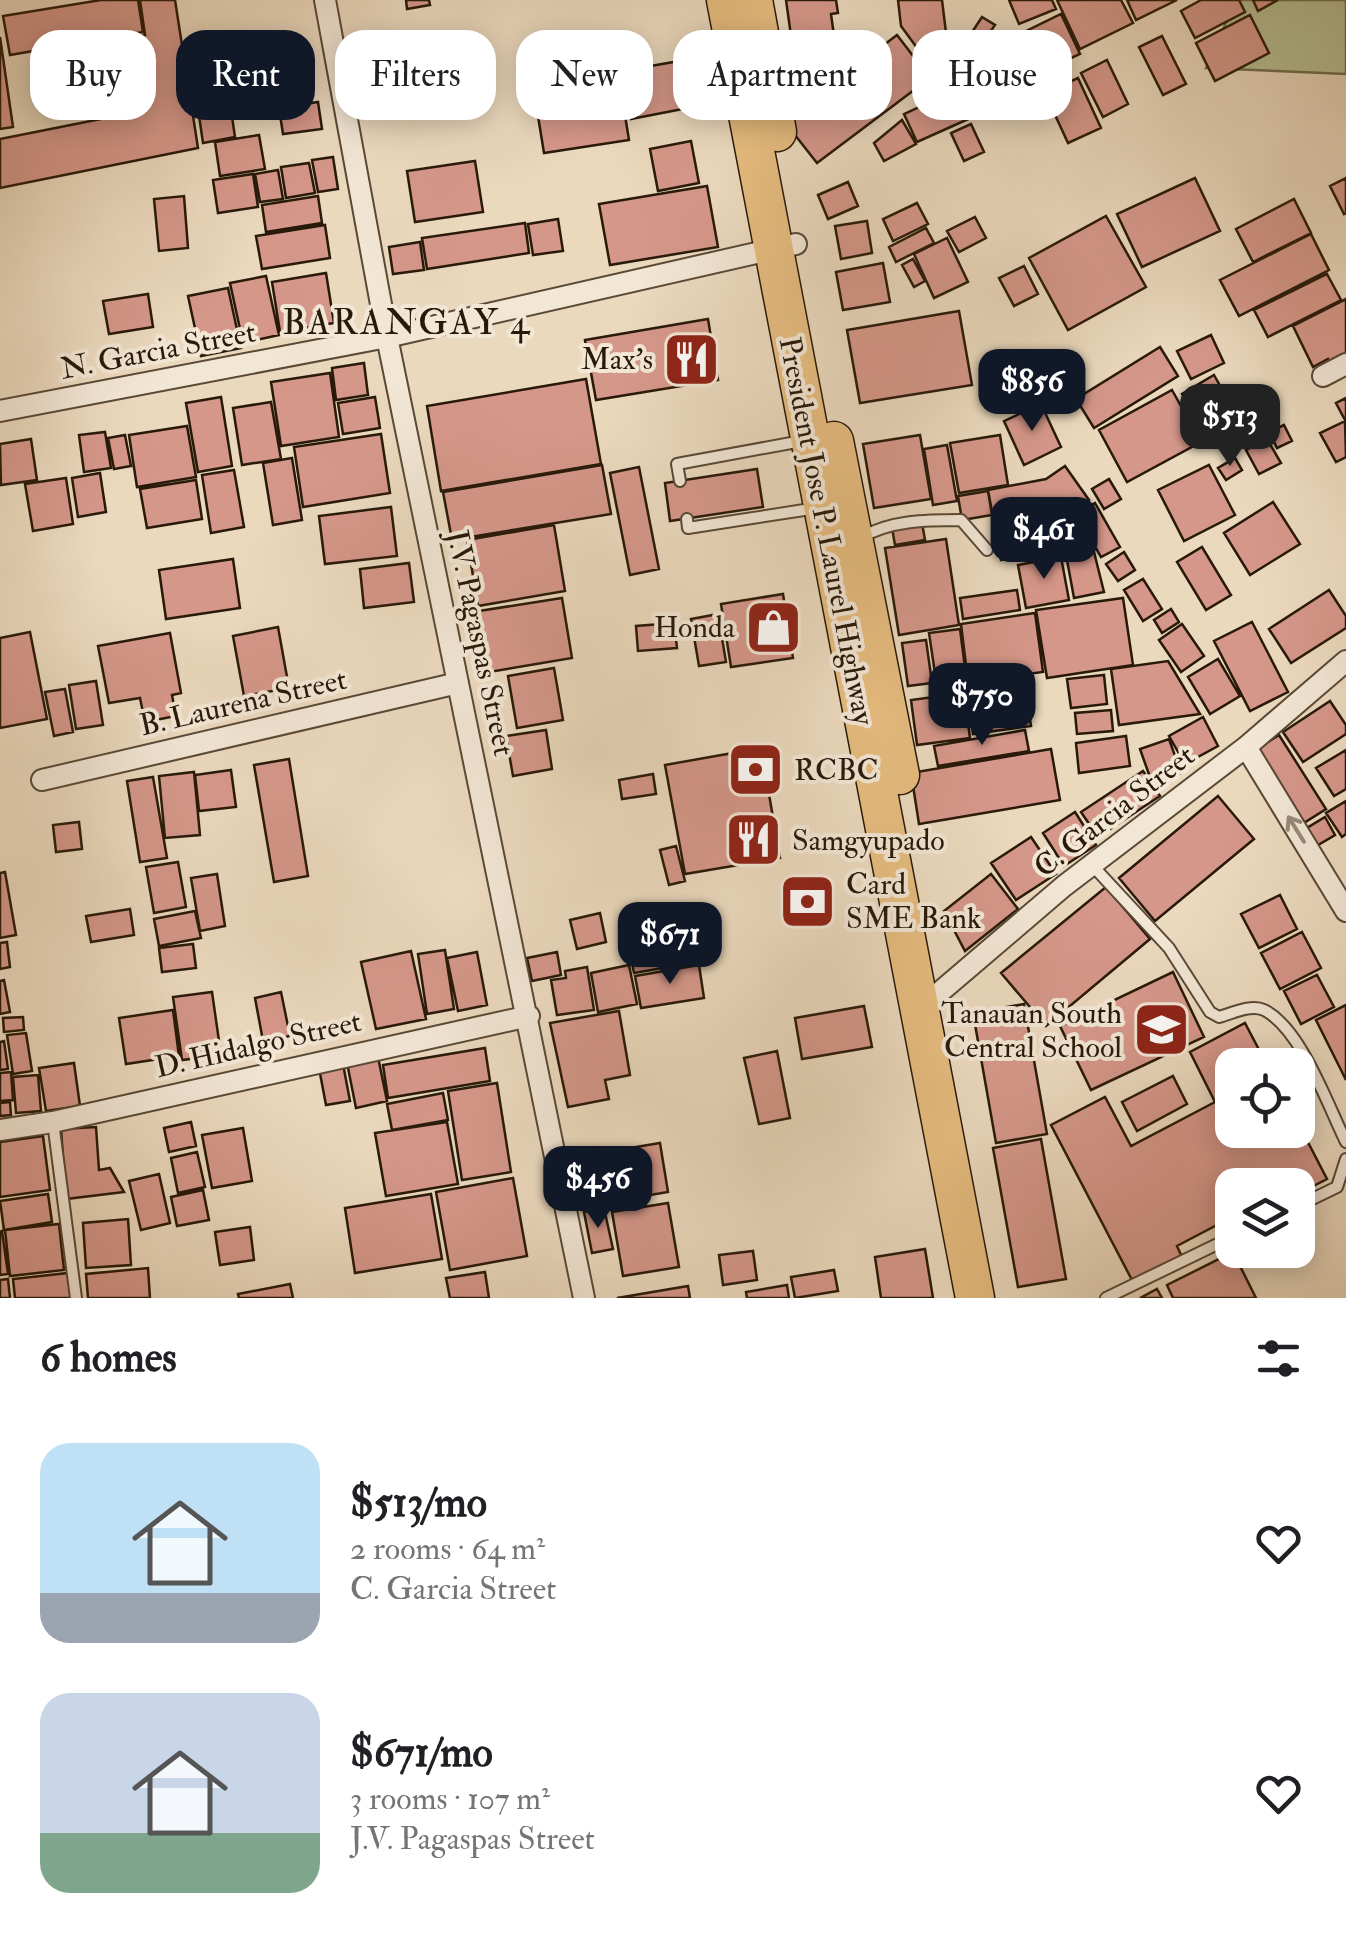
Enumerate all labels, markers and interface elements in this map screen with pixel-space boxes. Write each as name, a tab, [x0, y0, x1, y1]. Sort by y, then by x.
chip: Buy	[30, 30, 156, 120]
chip: Rent	[176, 30, 315, 120]
chip: Filters	[335, 30, 496, 120]
chip: New	[516, 30, 653, 120]
chip: Apartment	[673, 30, 892, 120]
chip: House	[912, 30, 1072, 120]
district label: BARANGAY 4	[282, 301, 532, 345]
street label: N. Garcia Street	[57, 313, 259, 388]
restaurant icon: Max's	[662, 329, 722, 389]
street label: President Jose P. Laurel Highway	[771, 334, 882, 729]
place label: Max's	[581, 341, 653, 378]
pin: $856	[973, 349, 1091, 434]
text: $856	[1000, 361, 1064, 401]
pin: $513	[1171, 384, 1289, 469]
text: $513	[1202, 396, 1258, 436]
pin: $461	[985, 497, 1103, 582]
text: $461	[1013, 509, 1075, 549]
street label: J.V. Pagaspas Street	[438, 526, 523, 760]
shop icon: Honda	[744, 597, 804, 657]
place label: Honda	[654, 609, 736, 646]
street label: B. Laurena Street	[136, 661, 350, 744]
pin: $750	[923, 663, 1041, 748]
text: $750	[951, 675, 1014, 715]
street label: C. Garcia Street	[1027, 737, 1202, 886]
bank icon: RCBC	[725, 740, 785, 800]
place label: RCBC	[794, 752, 879, 789]
restaurant icon: Samgyupado	[723, 810, 783, 870]
one-way arrow	[1286, 815, 1306, 844]
place label: Samgyupado	[792, 822, 945, 859]
place label: Card SME Bank	[846, 866, 981, 937]
bank icon: Card SME Bank	[777, 871, 837, 931]
pin: $671	[611, 902, 729, 987]
text: $671	[640, 914, 700, 954]
place label: Tanauan South Central School	[941, 995, 1122, 1066]
school or university icon: Tanauan South Central School	[1131, 1000, 1191, 1060]
street label: D. Hidalgo Street	[151, 1003, 365, 1086]
map controls	[1215, 1048, 1315, 1268]
button: locate	[1215, 1048, 1315, 1148]
pin: $456	[539, 1146, 657, 1231]
text: $456	[565, 1158, 631, 1198]
button: layers	[1215, 1168, 1315, 1268]
icon: filters	[1251, 1331, 1306, 1386]
text: 6 homes	[40, 1332, 177, 1384]
text: $513/mo	[350, 1477, 487, 1529]
icon: home	[120, 1483, 240, 1603]
icon: heart	[1251, 1516, 1306, 1571]
text: 2 rooms · 64 m²	[350, 1529, 545, 1569]
text: C. Garcia Street	[350, 1569, 556, 1609]
text: $671/mo	[350, 1727, 493, 1779]
icon: home	[120, 1733, 240, 1853]
icon: heart	[1251, 1766, 1306, 1821]
text: 3 rooms · 107 m²	[350, 1779, 550, 1819]
text: J.V. Pagaspas Street	[350, 1819, 595, 1859]

